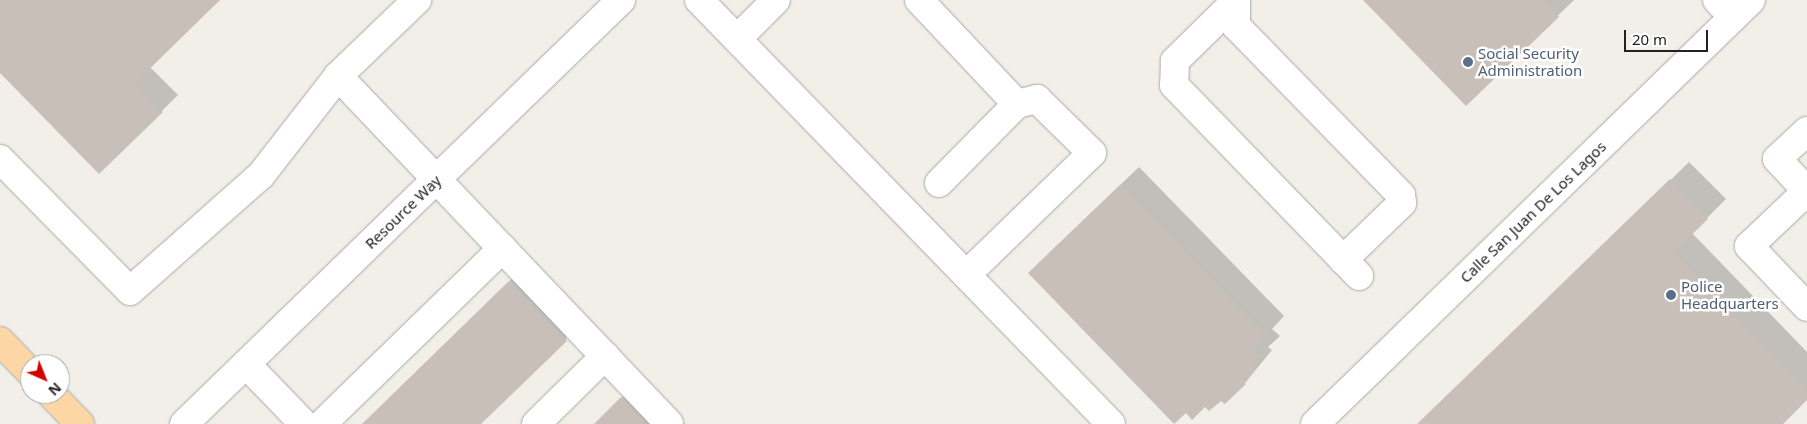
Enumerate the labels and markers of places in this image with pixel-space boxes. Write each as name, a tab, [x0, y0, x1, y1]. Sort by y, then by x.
place label: Social Security Administration	[1478, 44, 1582, 79]
marker: Social Security Administration	[1462, 56, 1474, 68]
place label: Police Headquarters	[1681, 277, 1779, 312]
marker: Police Headquarters	[1665, 289, 1677, 301]

